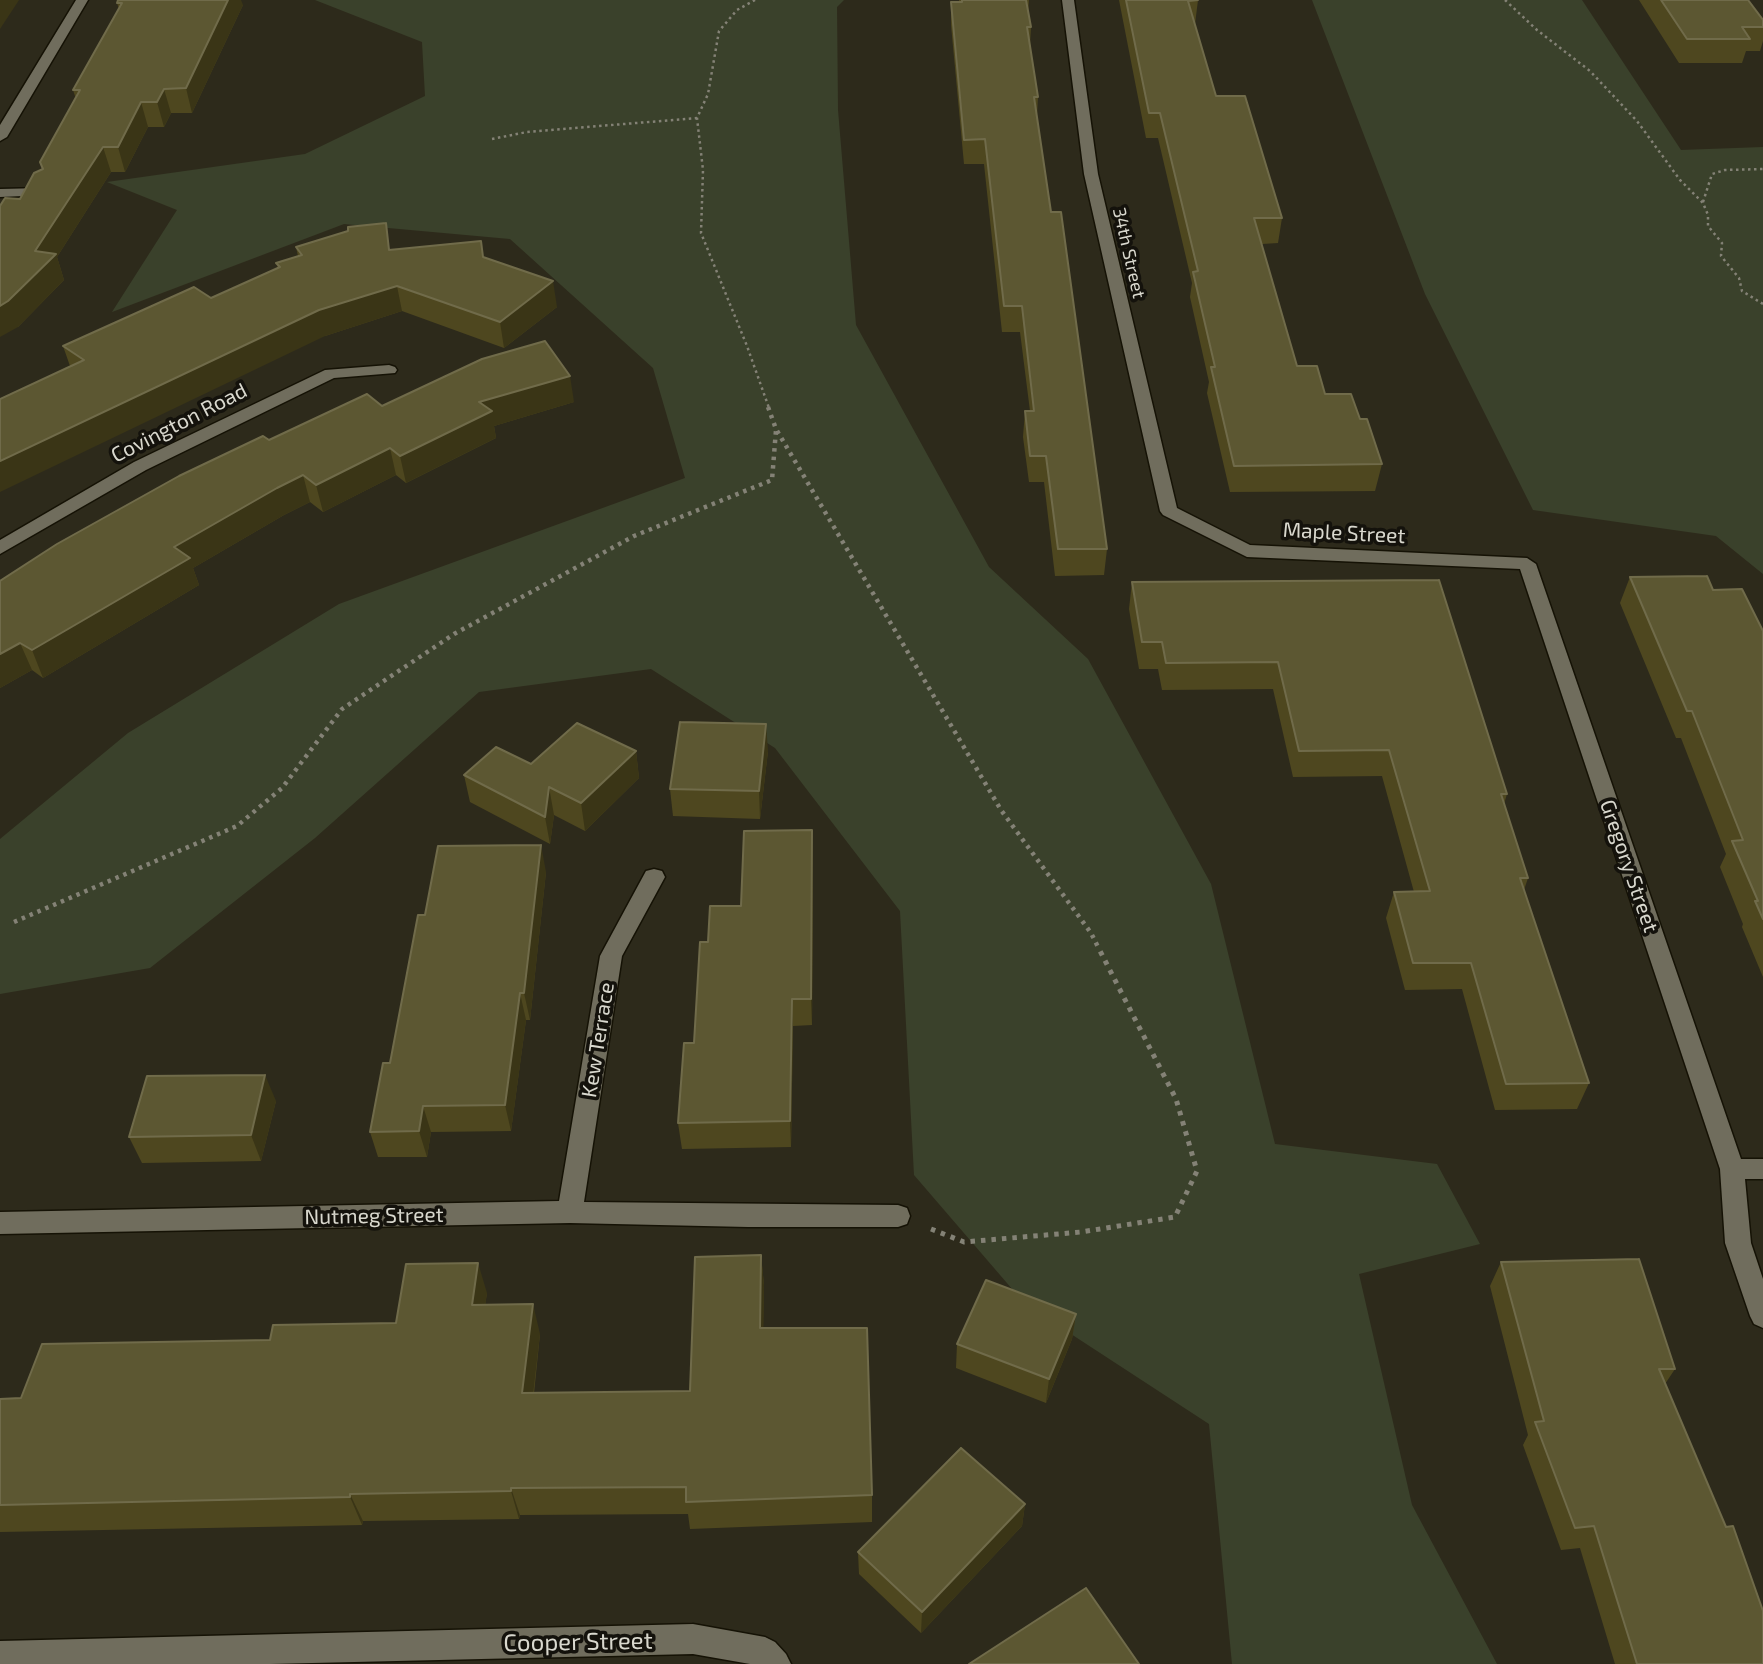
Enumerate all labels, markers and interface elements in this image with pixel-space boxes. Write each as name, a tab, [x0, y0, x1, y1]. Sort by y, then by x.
street label: 34th Street	[1108, 206, 1150, 300]
street label: Covington Road	[107, 378, 251, 468]
street label: Maple Street	[1282, 517, 1406, 549]
street label: Gregory Street	[1595, 796, 1663, 936]
street label: Kew Terrace	[576, 981, 620, 1099]
street label: Nutmeg Street	[304, 1202, 444, 1230]
street label: Cooper Street	[503, 1626, 653, 1658]

